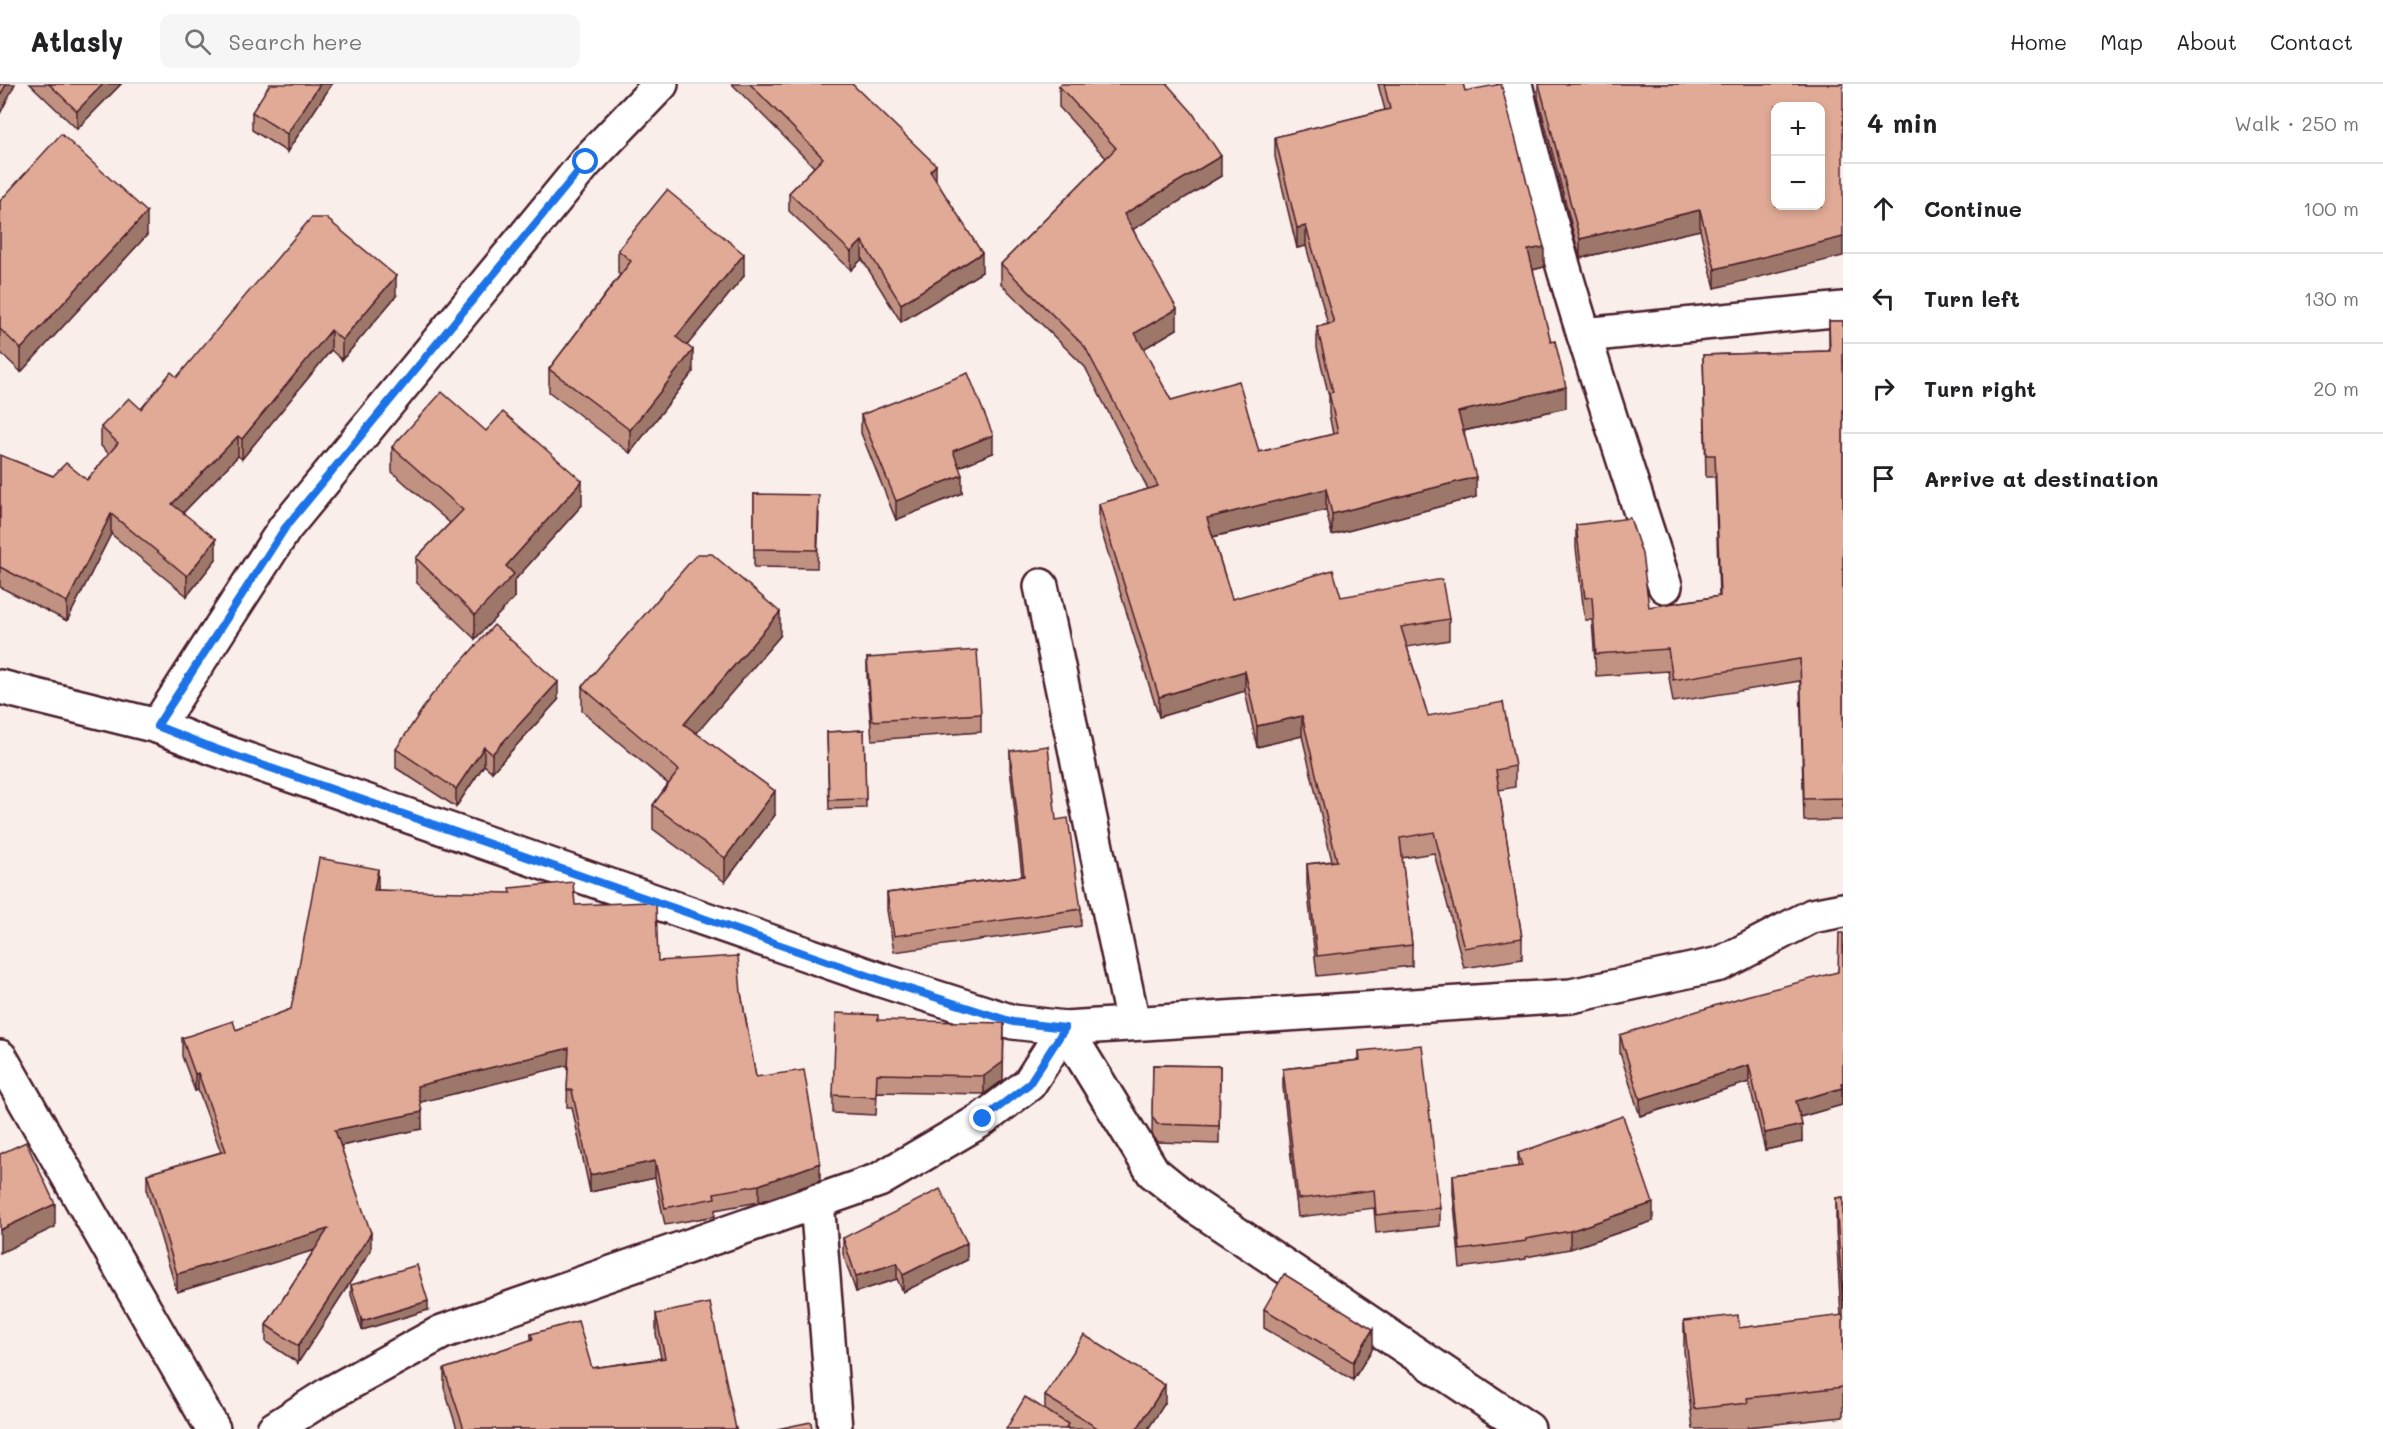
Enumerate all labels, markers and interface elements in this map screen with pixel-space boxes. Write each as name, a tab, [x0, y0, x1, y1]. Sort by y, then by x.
search box	[160, 14, 580, 68]
text: Atlasly	[30, 23, 124, 59]
icon: search	[181, 25, 214, 58]
text: Search here	[229, 27, 362, 56]
text: Home	[2010, 28, 2067, 55]
text: Map	[2100, 28, 2143, 55]
text: About	[2176, 28, 2237, 55]
text: Contact	[2270, 28, 2353, 55]
map controls	[1771, 102, 1825, 210]
button: +	[1771, 102, 1825, 156]
text: 4 min	[1867, 106, 1937, 140]
text: Walk · 250 m	[2234, 110, 2359, 136]
route start	[572, 148, 598, 174]
button: −	[1771, 156, 1825, 210]
icon: ahead	[1867, 192, 1900, 225]
text: Continue	[1924, 194, 2022, 223]
text: 100 m	[2303, 195, 2359, 221]
icon: left	[1867, 282, 1900, 315]
text: Turn left	[1924, 284, 2020, 313]
text: 130 m	[2304, 285, 2359, 311]
icon: right	[1867, 372, 1900, 405]
text: Turn right	[1924, 374, 2036, 403]
text: 20 m	[2313, 375, 2359, 401]
icon: arrive	[1867, 462, 1900, 495]
text: Arrive at destination	[1924, 464, 2159, 493]
route end	[969, 1105, 995, 1131]

